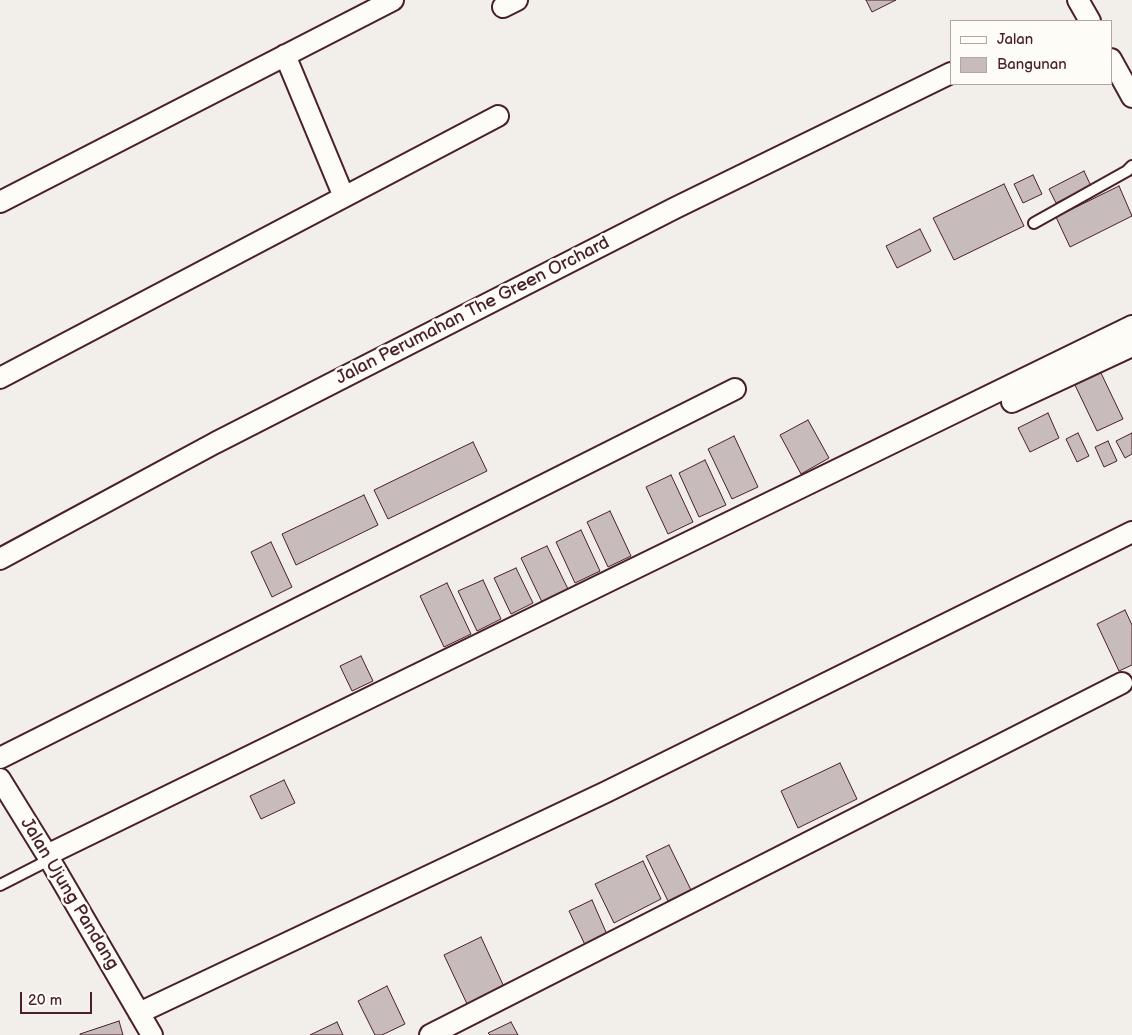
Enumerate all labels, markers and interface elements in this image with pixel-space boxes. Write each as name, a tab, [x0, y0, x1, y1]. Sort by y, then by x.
legend	[950, 20, 1112, 85]
text: Jalan	[997, 30, 1033, 49]
text: Bangunan	[997, 55, 1067, 74]
street label: Jalan Perumahan The Green Orchard	[333, 232, 613, 390]
street label: Jalan Ujung Pandang	[15, 814, 123, 974]
scale bar	[22, 982, 95, 1014]
text: 20 m	[28, 991, 62, 1010]

